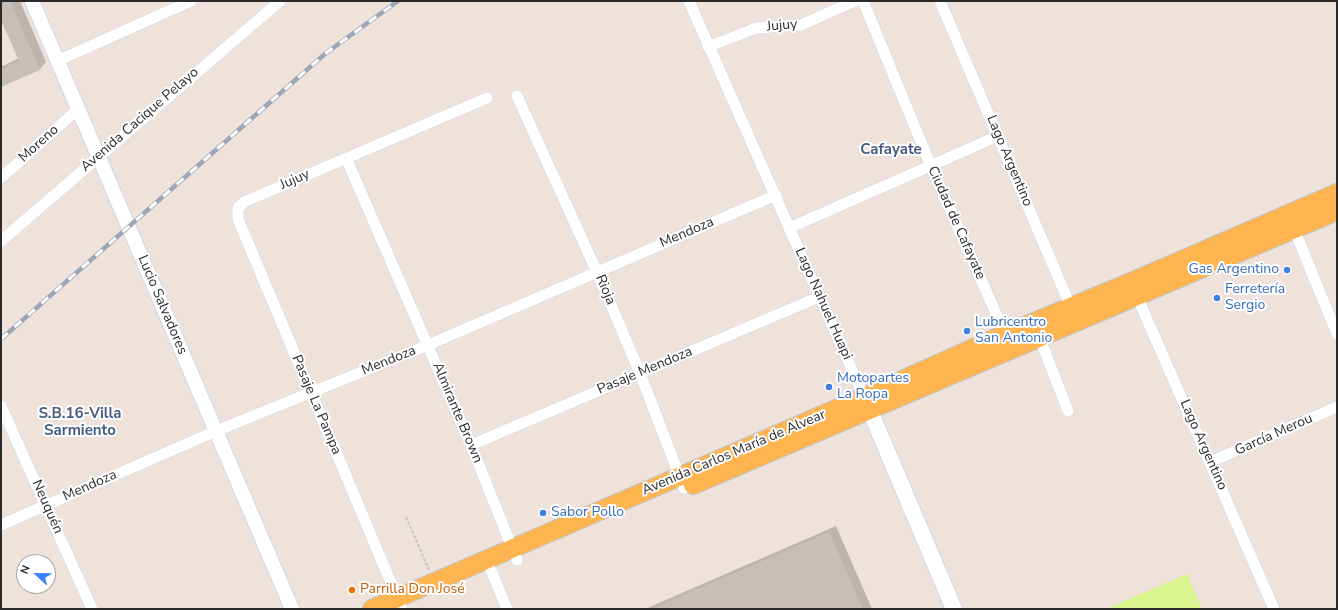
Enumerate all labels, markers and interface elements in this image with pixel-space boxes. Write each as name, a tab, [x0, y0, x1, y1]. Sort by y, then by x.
street label: Jujuy	[766, 16, 798, 36]
street label: Avenida Cacique Pelayo	[78, 64, 202, 176]
street label: Lago Argentino	[982, 113, 1036, 209]
street label: Moreno	[16, 122, 62, 166]
district label: Cafayate	[860, 141, 922, 159]
street label: Ciudad de Cafayate	[923, 164, 989, 282]
street label: Jujuy	[278, 166, 312, 194]
street label: Mendoza	[657, 214, 717, 252]
street label: Lago Nahuel Huapi	[791, 245, 855, 363]
street label: Lucio Salvadores	[134, 253, 190, 357]
place label: Gas Argentino	[1188, 262, 1279, 278]
marker: Gas Argentino	[1282, 265, 1292, 275]
street label: Rioja	[591, 272, 619, 308]
place label: Ferretería Sergio	[1225, 282, 1285, 314]
marker: Ferretería Sergio	[1212, 293, 1222, 303]
place label: Lubricentro San Antonio	[975, 315, 1052, 348]
marker: Lubricentro San Antonio	[962, 326, 972, 336]
street label: Mendoza	[359, 343, 419, 379]
street label: Pasaje Mendoza	[595, 343, 695, 399]
street label: Pasaje La Pampa	[287, 353, 345, 457]
street label: Almirante Brown	[428, 360, 486, 466]
place label: Motopartes La Ropa	[837, 371, 909, 404]
marker: Motopartes La Ropa	[824, 382, 834, 392]
street label: Lago Argentino	[1176, 397, 1230, 493]
district label: S.B.16-Villa Sarmiento	[38, 405, 122, 440]
street label: Avenida Carlos María de Alvear	[640, 407, 828, 499]
street label: García Merou	[1233, 410, 1315, 460]
street label: Mendoza	[61, 467, 119, 505]
street label: Neuquén	[28, 478, 66, 536]
place label: Sabor Pollo	[551, 505, 624, 521]
marker: Sabor Pollo	[538, 508, 548, 518]
north arrow	[16, 554, 56, 594]
text: N	[17, 563, 34, 576]
place label: Parrilla Don José	[360, 582, 465, 598]
marker: Parrilla Don José	[347, 585, 357, 595]

